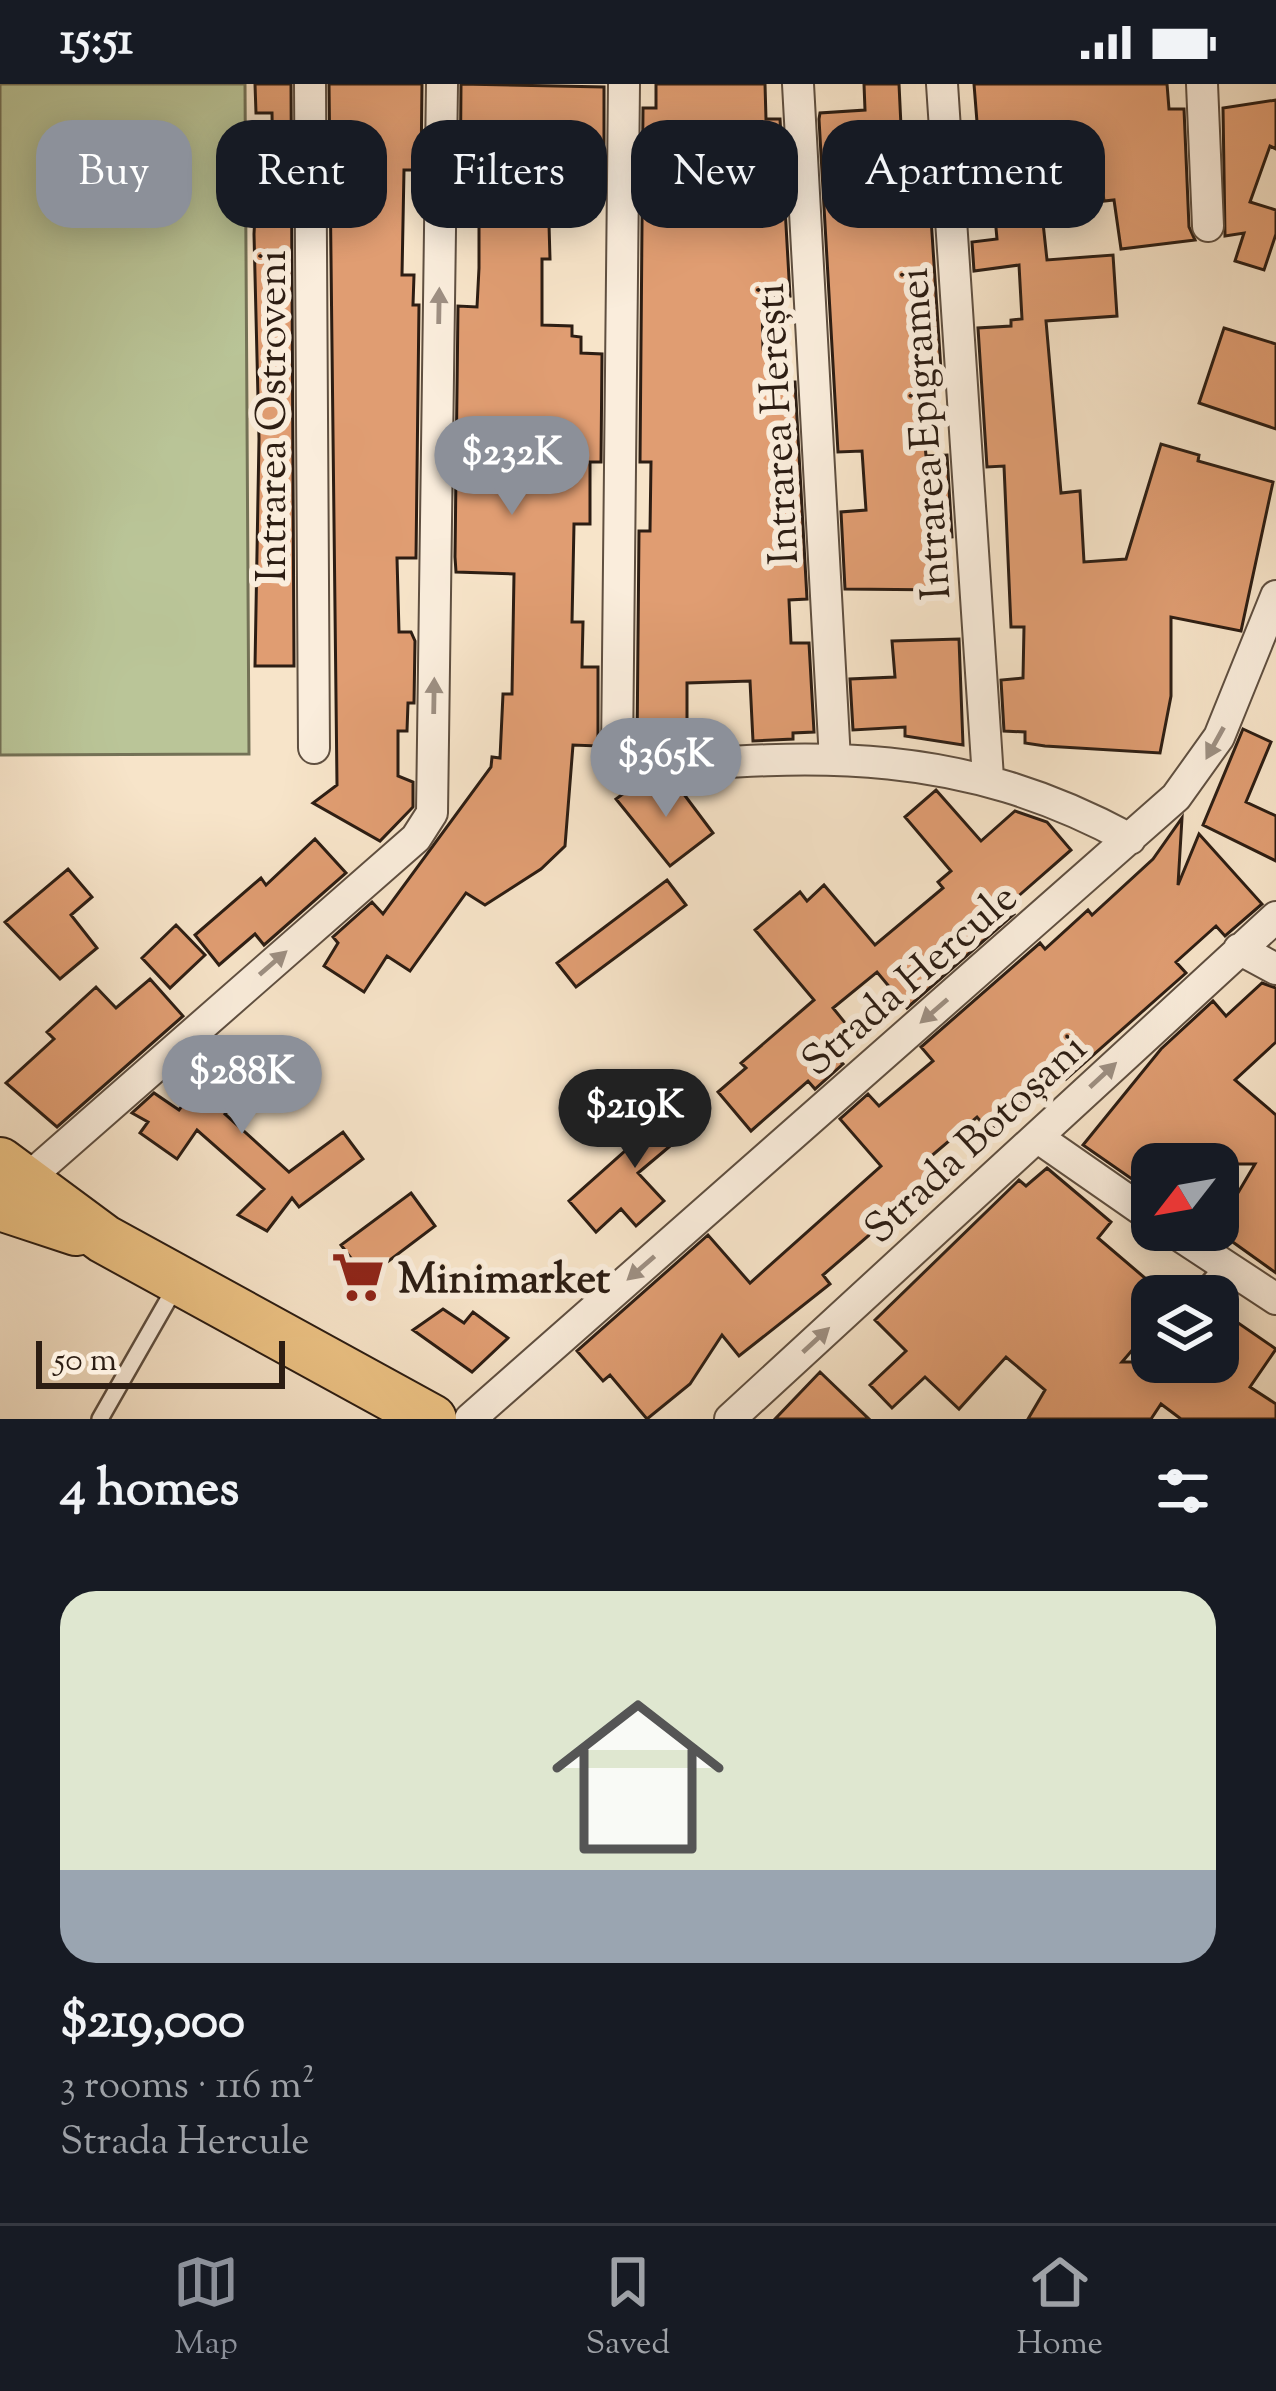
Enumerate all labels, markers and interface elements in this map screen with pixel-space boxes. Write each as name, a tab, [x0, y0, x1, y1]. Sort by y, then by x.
text: 15:51	[60, 10, 133, 75]
chip: Buy	[36, 120, 192, 228]
chip: Rent	[216, 120, 387, 228]
chip: Filters	[411, 120, 607, 228]
chip: New	[631, 120, 798, 228]
chip: Apartment	[822, 120, 1105, 228]
street label: Intrarea Ostroveni	[245, 250, 305, 582]
street label: Intrarea Epigramei	[886, 266, 970, 602]
street label: Intrarea Herești	[743, 282, 817, 566]
one-way arrow	[430, 286, 449, 324]
pin: $232K	[428, 416, 596, 518]
text: $232K	[461, 427, 563, 483]
one-way arrow	[424, 676, 443, 714]
pin: $365K	[582, 718, 750, 820]
one-way arrow	[1205, 726, 1226, 760]
text: $365K	[617, 729, 715, 785]
street label: Strada Hercule	[790, 871, 1032, 1093]
one-way arrow	[258, 950, 287, 977]
one-way arrow	[919, 997, 949, 1024]
street label: Strada Botoșani	[853, 1021, 1102, 1260]
pin: $288K	[158, 1035, 326, 1137]
text: $288K	[189, 1046, 295, 1102]
one-way arrow	[1088, 1062, 1117, 1090]
pin: $219K	[551, 1069, 719, 1171]
text: $219K	[585, 1080, 685, 1136]
north arrow	[1131, 1143, 1239, 1251]
map controls	[1131, 1143, 1239, 1383]
supermarket icon: Minimarket	[329, 1248, 387, 1306]
place label: Minimarket	[398, 1252, 611, 1312]
one-way arrow	[626, 1255, 656, 1281]
button: layers	[1131, 1275, 1239, 1383]
one-way arrow	[802, 1327, 831, 1354]
scale bar	[36, 1335, 285, 1388]
text: 50 m	[54, 1338, 117, 1386]
text: 4 homes	[60, 1455, 239, 1528]
icon: filters	[1150, 1458, 1216, 1524]
icon: home	[530, 1669, 746, 1885]
text: $219,000	[60, 1987, 245, 2060]
text: 3 rooms · 116 m²	[60, 2060, 315, 2116]
text: Strada Hercule	[60, 2116, 309, 2172]
tab: Map	[173, 2249, 239, 2369]
tab: Saved	[585, 2249, 670, 2369]
tab: Home	[1016, 2249, 1103, 2369]

